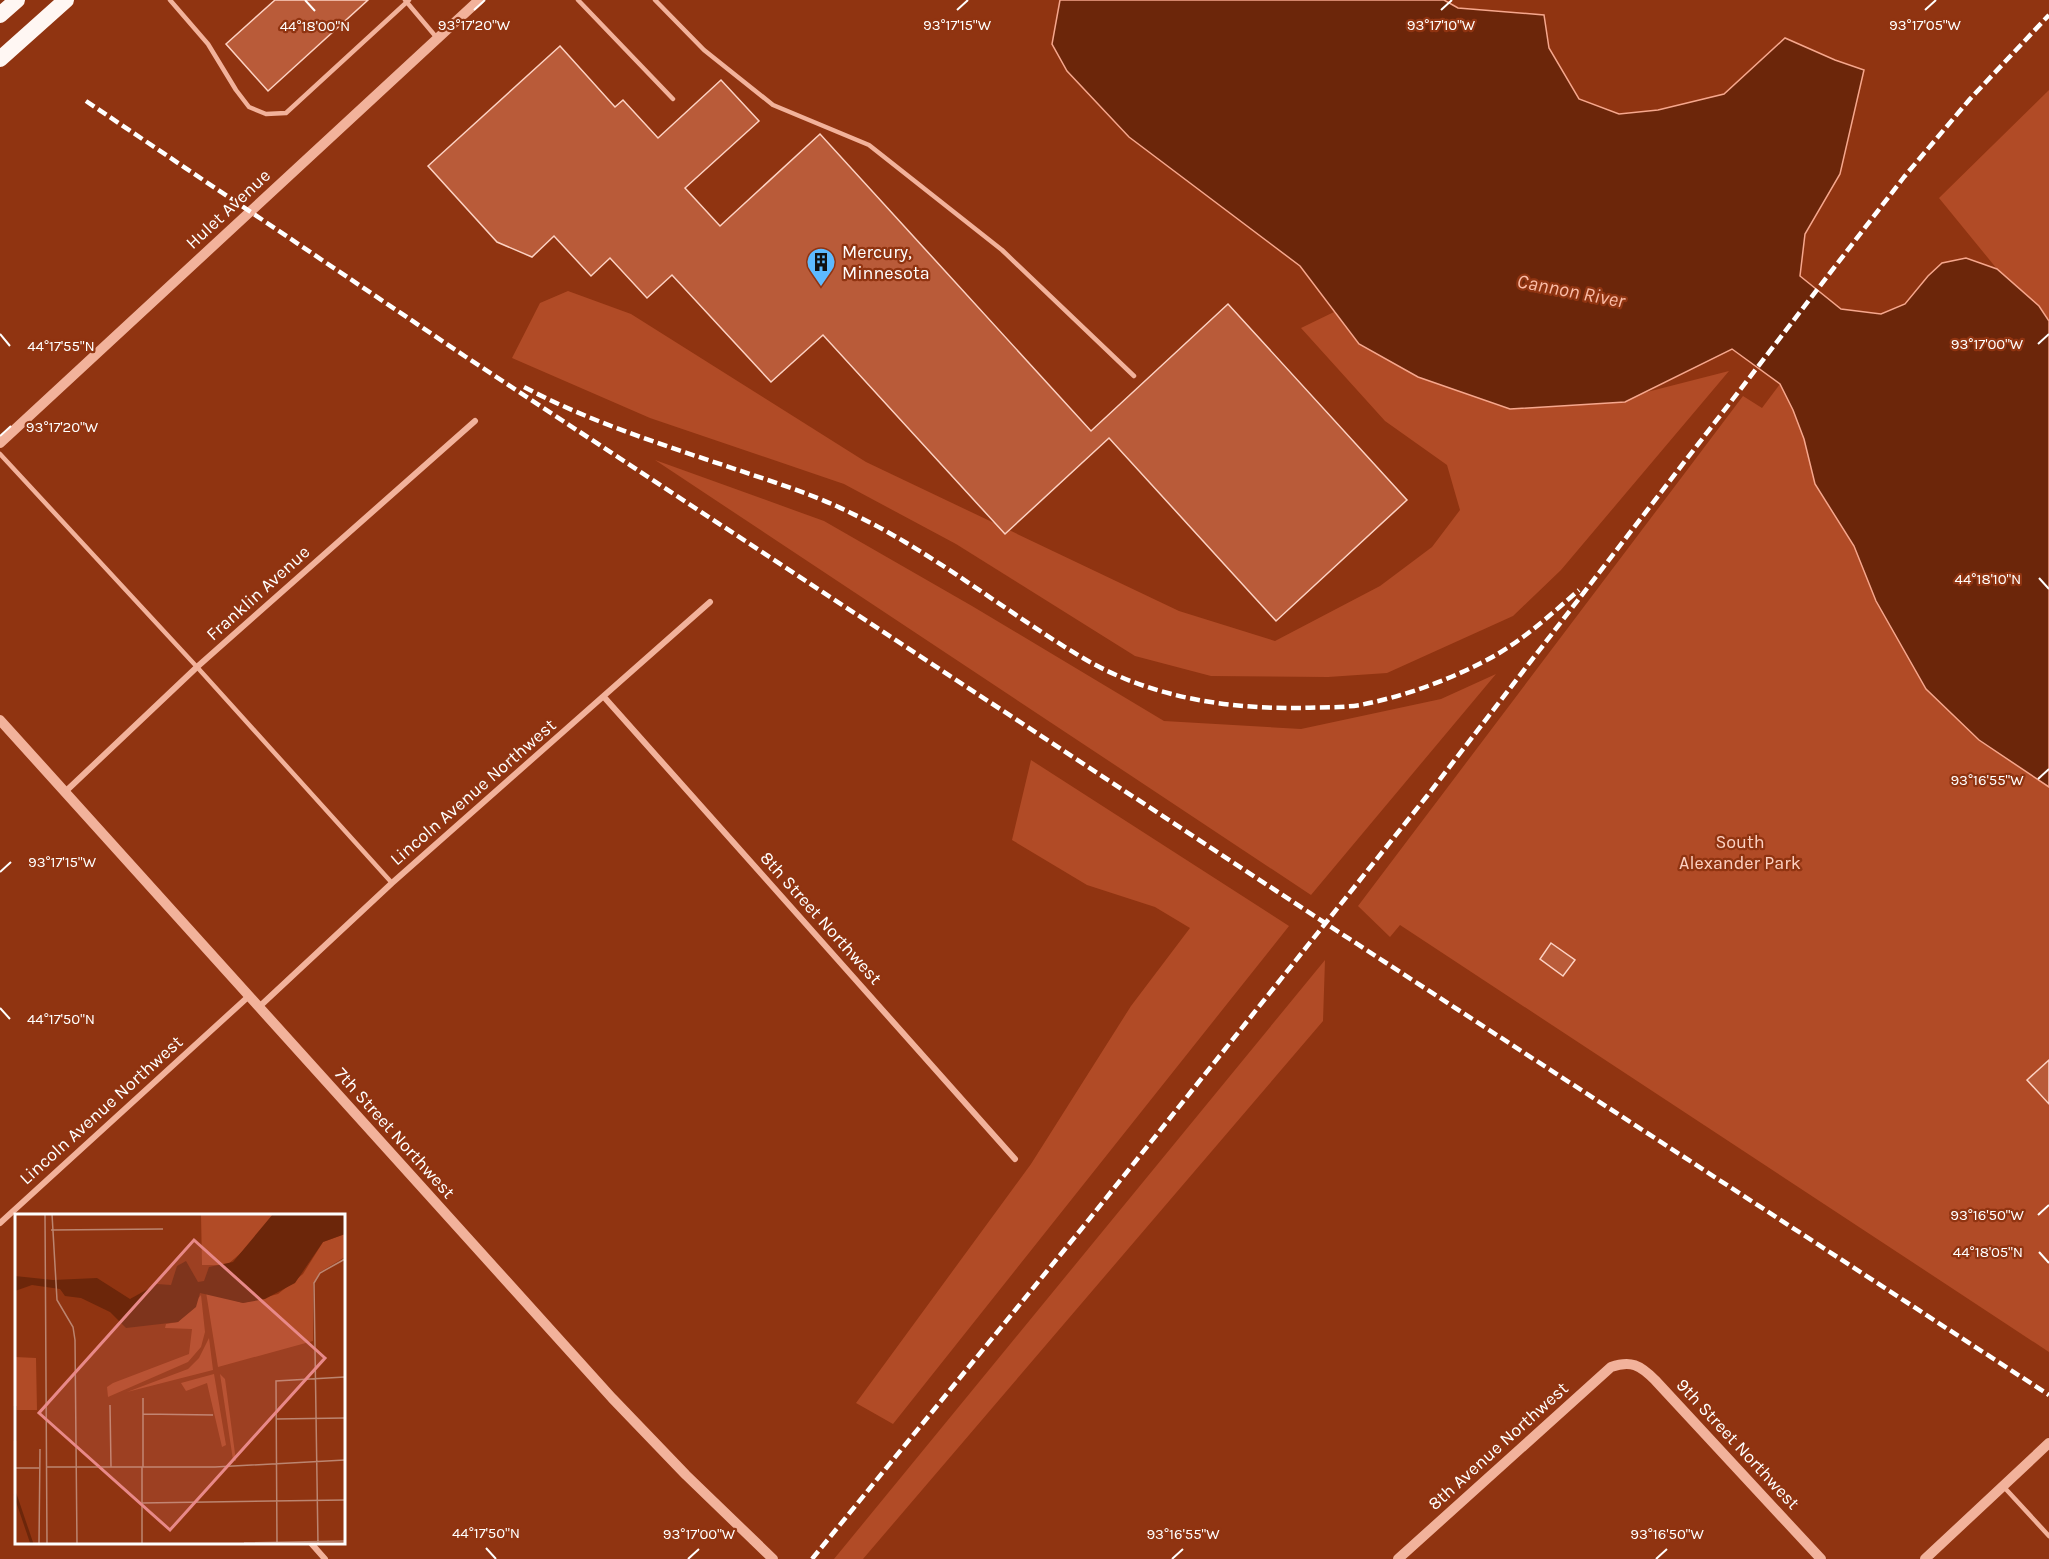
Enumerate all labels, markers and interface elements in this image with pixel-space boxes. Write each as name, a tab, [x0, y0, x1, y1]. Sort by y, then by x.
text: 93°17'20"W	[438, 16, 511, 34]
text: 93°17'15"W	[923, 16, 992, 34]
text: 93°17'10"W	[1407, 16, 1476, 34]
text: 93°17'05"W	[1889, 16, 1962, 34]
text: 44°18'00"N	[280, 17, 350, 35]
street label: Hulet Avenue	[181, 164, 275, 254]
place label: Mercury, Minnesota	[842, 241, 930, 284]
building icon: Mercury, Minnesota	[805, 246, 837, 288]
water label: Cannon River	[1515, 269, 1628, 313]
text: 93°17'00"W	[1951, 335, 2024, 353]
text: 44°17'55"N	[27, 337, 95, 355]
text: 93°17'20"W	[26, 418, 99, 436]
street label: Franklin Avenue	[202, 541, 314, 645]
text: 44°18'10"N	[1955, 570, 2021, 588]
street label: Lincoln Avenue Northwest	[386, 714, 560, 870]
text: 93°16'55"W	[1950, 771, 2024, 789]
park label: South Alexander Park	[1679, 831, 1801, 874]
street label: 8th Street Northwest	[755, 847, 887, 989]
text: 93°17'15"W	[28, 853, 97, 871]
text: 44°17'50"N	[27, 1010, 95, 1028]
street label: Lincoln Avenue Northwest	[15, 1031, 187, 1189]
street label: 7th Street Northwest	[330, 1063, 460, 1203]
text: 93°16'50"W	[1950, 1206, 2024, 1224]
inset map	[15, 1214, 345, 1544]
text: 44°18'05"N	[1953, 1243, 2023, 1261]
street label: 9th Street Northwest	[1672, 1374, 1804, 1514]
street label: 8th Avenue Northwest	[1423, 1377, 1573, 1515]
text: 44°17'50"N	[452, 1524, 520, 1542]
text: 93°17'00"W	[663, 1525, 736, 1543]
text: 93°16'55"W	[1146, 1525, 1220, 1543]
text: 93°16'50"W	[1630, 1525, 1704, 1543]

